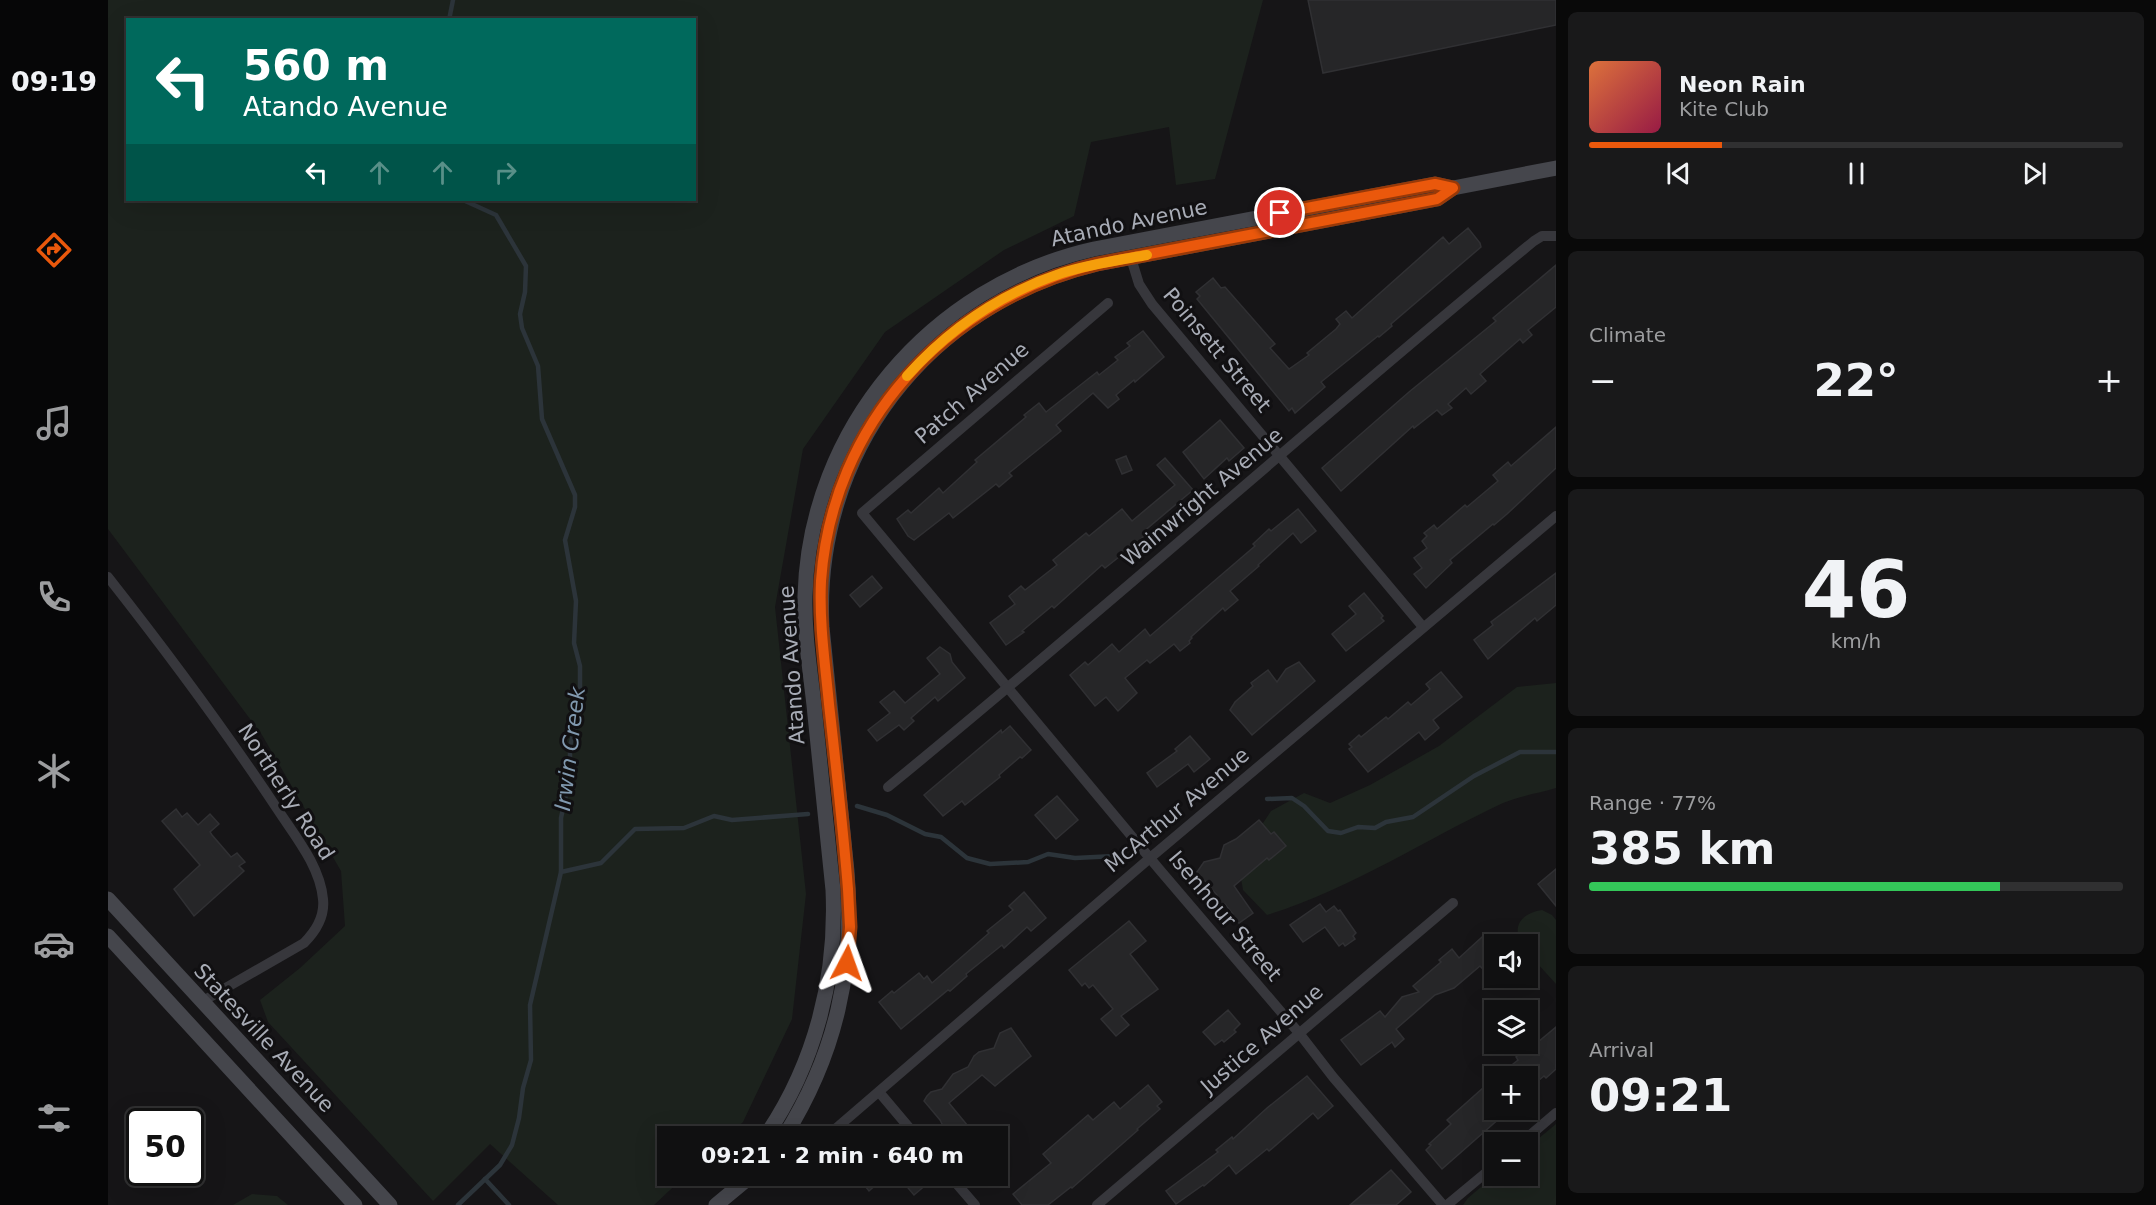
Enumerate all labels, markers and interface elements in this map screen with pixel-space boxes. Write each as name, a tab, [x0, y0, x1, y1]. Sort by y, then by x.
text: 560 m	[243, 41, 389, 90]
icon: left	[144, 42, 222, 120]
text: 09:19	[11, 66, 97, 97]
text: Neon Rain	[1679, 72, 1806, 97]
text: Atando Avenue	[243, 91, 448, 122]
text: Kite Club	[1679, 97, 1769, 121]
icon: left	[300, 156, 333, 189]
icon: ahead	[363, 156, 396, 189]
icon: ahead	[426, 156, 459, 189]
icon: right	[489, 156, 522, 189]
icon: previous	[1662, 157, 1695, 190]
icon: pause	[1840, 157, 1873, 190]
icon: next	[2018, 157, 2051, 190]
pin	[1254, 187, 1305, 238]
street label: Atando Avenue	[1049, 195, 1209, 251]
icon: arrive	[1263, 196, 1296, 229]
icon: directions	[33, 229, 75, 271]
street label: Poinsett Street	[1158, 283, 1276, 417]
text: Climate	[1589, 323, 1666, 347]
street label: Patch Avenue	[910, 337, 1034, 449]
text: 22°	[1813, 354, 1899, 407]
text: −	[1589, 361, 1617, 400]
text: +	[2095, 361, 2123, 400]
icon: music	[33, 402, 75, 444]
street label: Wainwright Avenue	[1117, 423, 1287, 571]
text: 46	[1802, 545, 1910, 635]
icon: phone	[33, 576, 75, 618]
street label: Atando Avenue	[774, 585, 810, 745]
text: km/h	[1831, 629, 1881, 653]
water label: Irwin Creek	[550, 684, 590, 812]
street label: Northerly Road	[233, 719, 339, 865]
street label: McArthur Avenue	[1100, 743, 1254, 877]
icon: climate	[33, 750, 75, 792]
text: Range · 77%	[1589, 791, 1716, 815]
text: 385 km	[1589, 822, 1775, 875]
street label: Isenhour Street	[1164, 846, 1286, 986]
icon: car	[33, 923, 75, 965]
position arrow	[815, 931, 879, 995]
map controls	[1484, 934, 1538, 1186]
button: sound	[1484, 934, 1538, 988]
street label: Statesville Avenue	[189, 959, 339, 1117]
street label: Justice Avenue	[1195, 980, 1328, 1100]
button: layers	[1484, 1000, 1538, 1054]
text: Arrival	[1589, 1038, 1654, 1062]
button: +	[1484, 1066, 1538, 1120]
text: 09:21	[1589, 1069, 1732, 1122]
icon: filters	[33, 1097, 75, 1139]
speed limit sign: 50	[126, 1108, 204, 1186]
button: −	[1484, 1132, 1538, 1186]
text: 09:21 · 2 min · 640 m	[701, 1143, 964, 1168]

